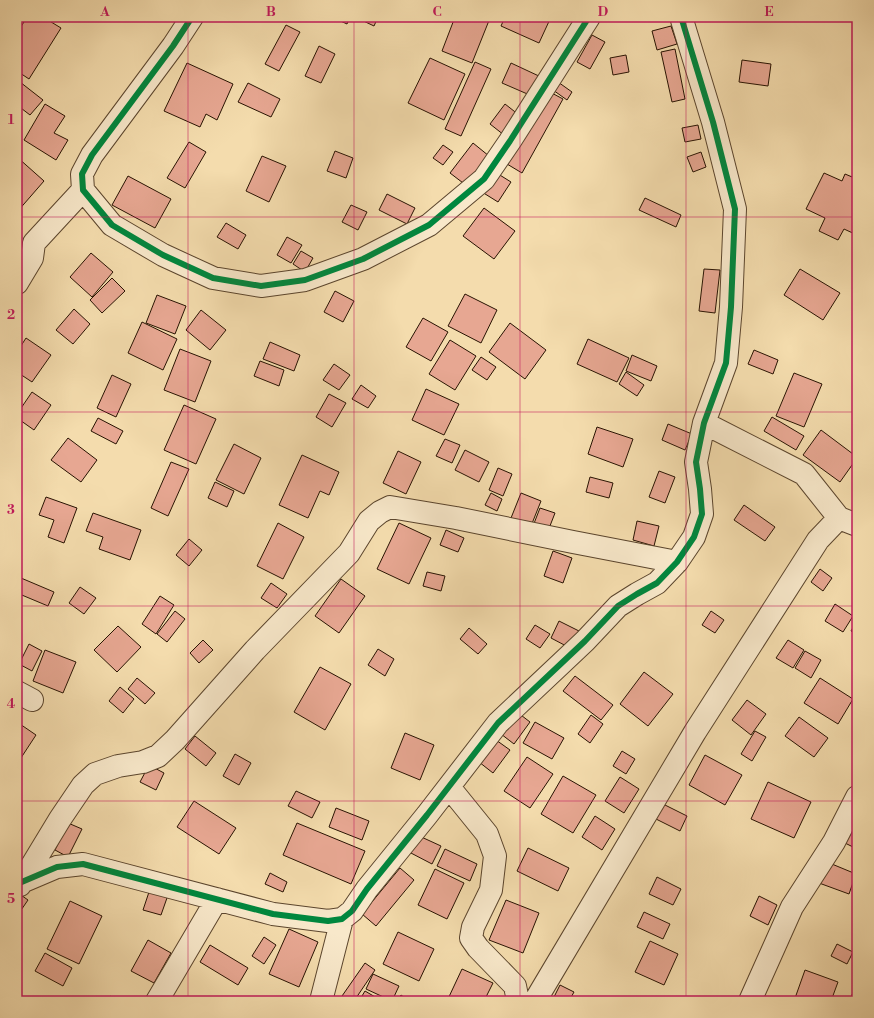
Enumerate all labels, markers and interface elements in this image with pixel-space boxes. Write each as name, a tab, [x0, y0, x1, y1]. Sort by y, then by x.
text: A	[99, 4, 110, 20]
text: B	[266, 4, 276, 20]
text: C	[432, 4, 442, 20]
text: D	[598, 4, 608, 20]
text: E	[764, 4, 774, 20]
text: 1	[8, 112, 15, 128]
text: 2	[7, 307, 15, 323]
text: 3	[7, 502, 15, 518]
text: 4	[7, 696, 16, 712]
text: 5	[7, 891, 15, 907]

